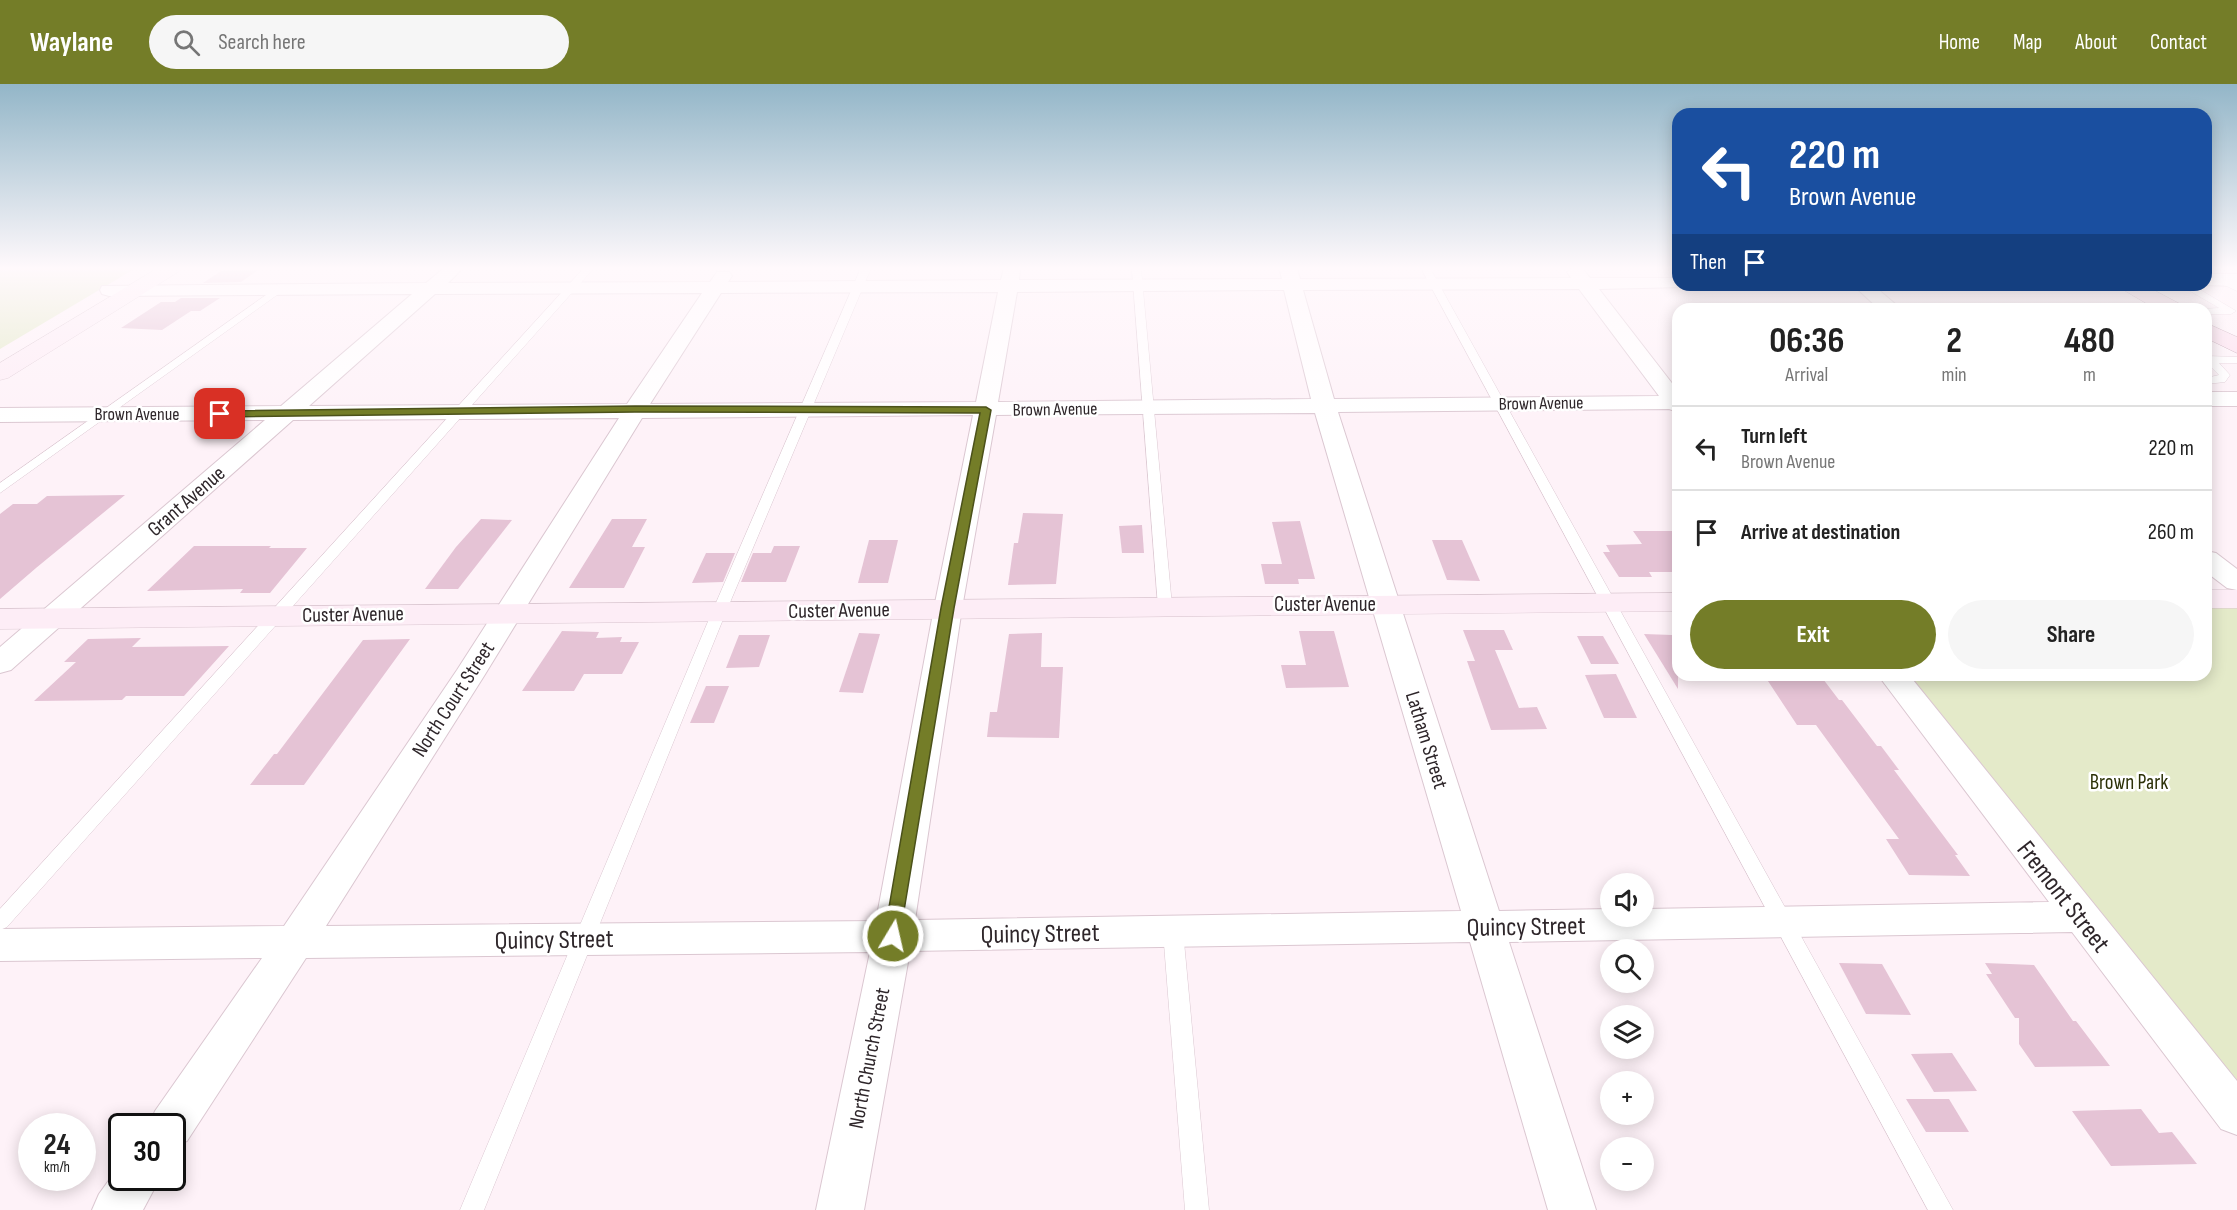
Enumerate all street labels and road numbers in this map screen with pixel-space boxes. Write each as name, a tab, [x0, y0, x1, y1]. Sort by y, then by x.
street label: Brown Avenue	[1498, 392, 1584, 415]
street label: Brown Avenue	[1012, 398, 1098, 421]
street label: Brown Avenue	[95, 404, 179, 425]
street label: Grant Avenue	[142, 461, 230, 542]
street label: Custer Avenue	[1274, 592, 1376, 617]
street label: Custer Avenue	[788, 597, 890, 624]
street label: Custer Avenue	[302, 601, 404, 628]
street label: North Court Street	[407, 637, 500, 762]
street label: Latham Street	[1400, 688, 1453, 792]
street label: Fremont Street	[2010, 835, 2116, 959]
street label: Quincy Street	[1466, 911, 1586, 944]
street label: Quincy Street	[980, 918, 1100, 951]
street label: Quincy Street	[494, 924, 614, 957]
street label: North Church Street	[844, 985, 895, 1131]

